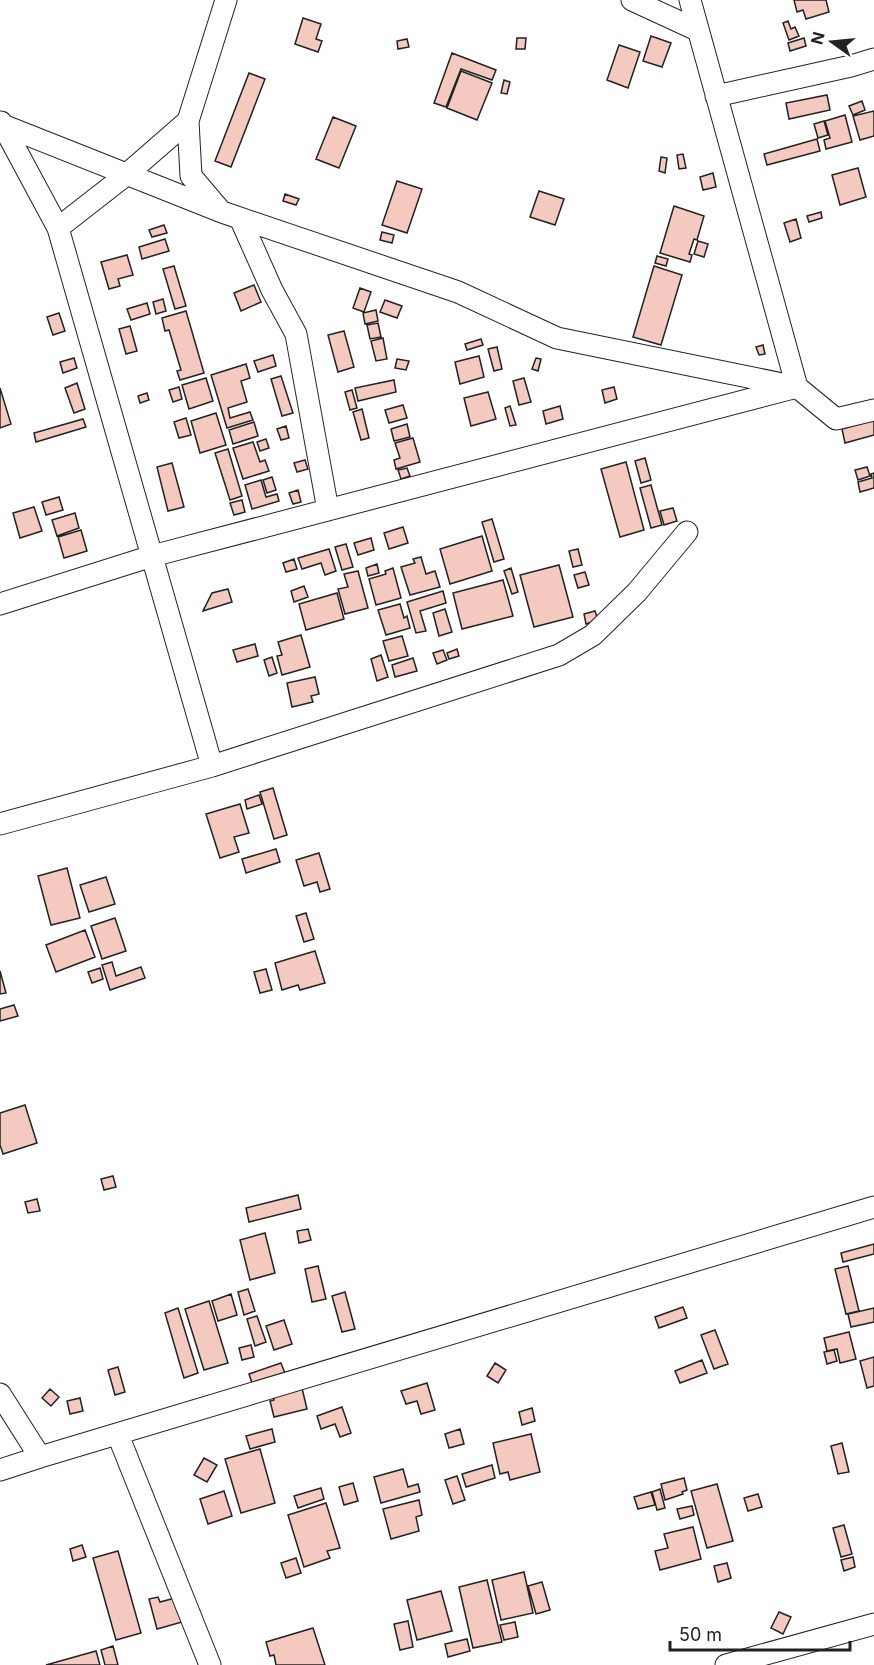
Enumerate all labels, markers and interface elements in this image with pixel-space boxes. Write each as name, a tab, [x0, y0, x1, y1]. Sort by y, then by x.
north arrow	[802, 12, 862, 72]
text: N	[806, 30, 829, 47]
scale bar	[670, 1614, 850, 1652]
text: 50 m	[679, 1624, 722, 1645]

